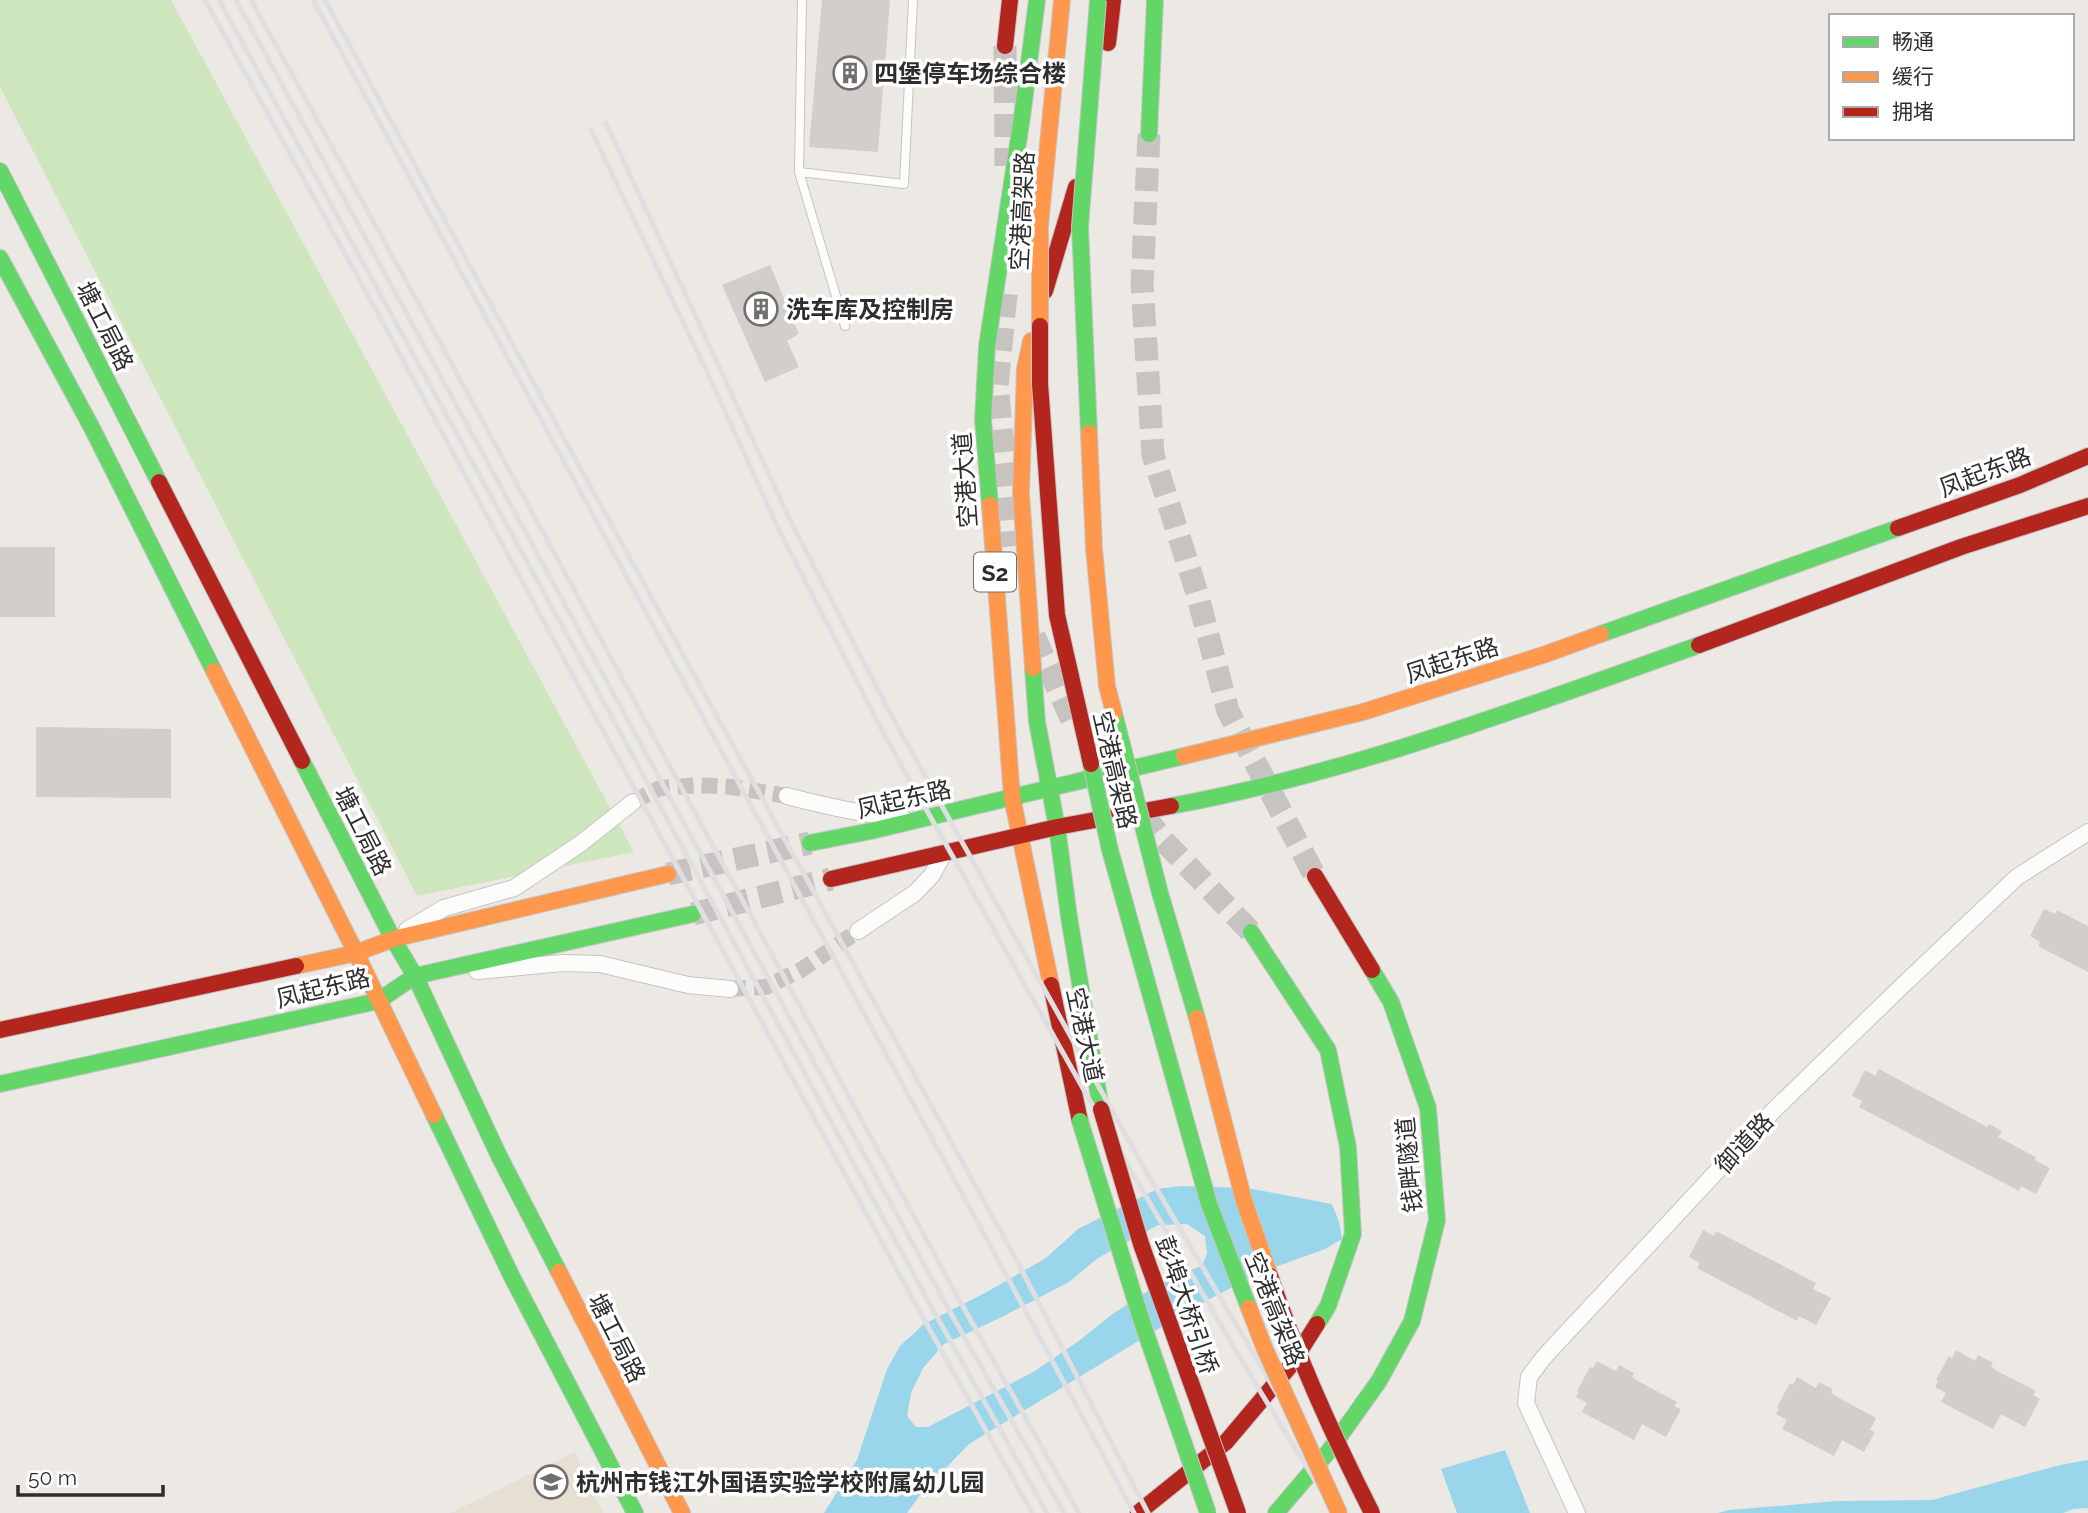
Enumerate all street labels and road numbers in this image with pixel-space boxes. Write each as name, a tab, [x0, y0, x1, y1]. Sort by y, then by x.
street label: 空港高架路	[1004, 150, 1040, 272]
street label: 塘工局路	[70, 277, 140, 375]
street label: 空港大道	[947, 431, 983, 529]
street label: 凤起东路	[1935, 441, 2035, 503]
road number: S2	[974, 552, 1016, 592]
street label: 凤起东路	[1402, 631, 1502, 689]
street label: 空港高架路	[1087, 708, 1143, 832]
street label: 凤起东路	[854, 774, 954, 824]
street label: 塘工局路	[328, 782, 398, 880]
street label: 凤起东路	[273, 962, 373, 1014]
street label: 空港大道	[1061, 985, 1109, 1085]
street label: 御道路	[1709, 1107, 1779, 1179]
street label: 钱畔隧道	[1390, 1116, 1428, 1214]
street label: 彭埠大桥引桥	[1150, 1232, 1224, 1378]
street label: 空港高架路	[1239, 1248, 1311, 1370]
street label: 塘工局路	[582, 1289, 652, 1387]

